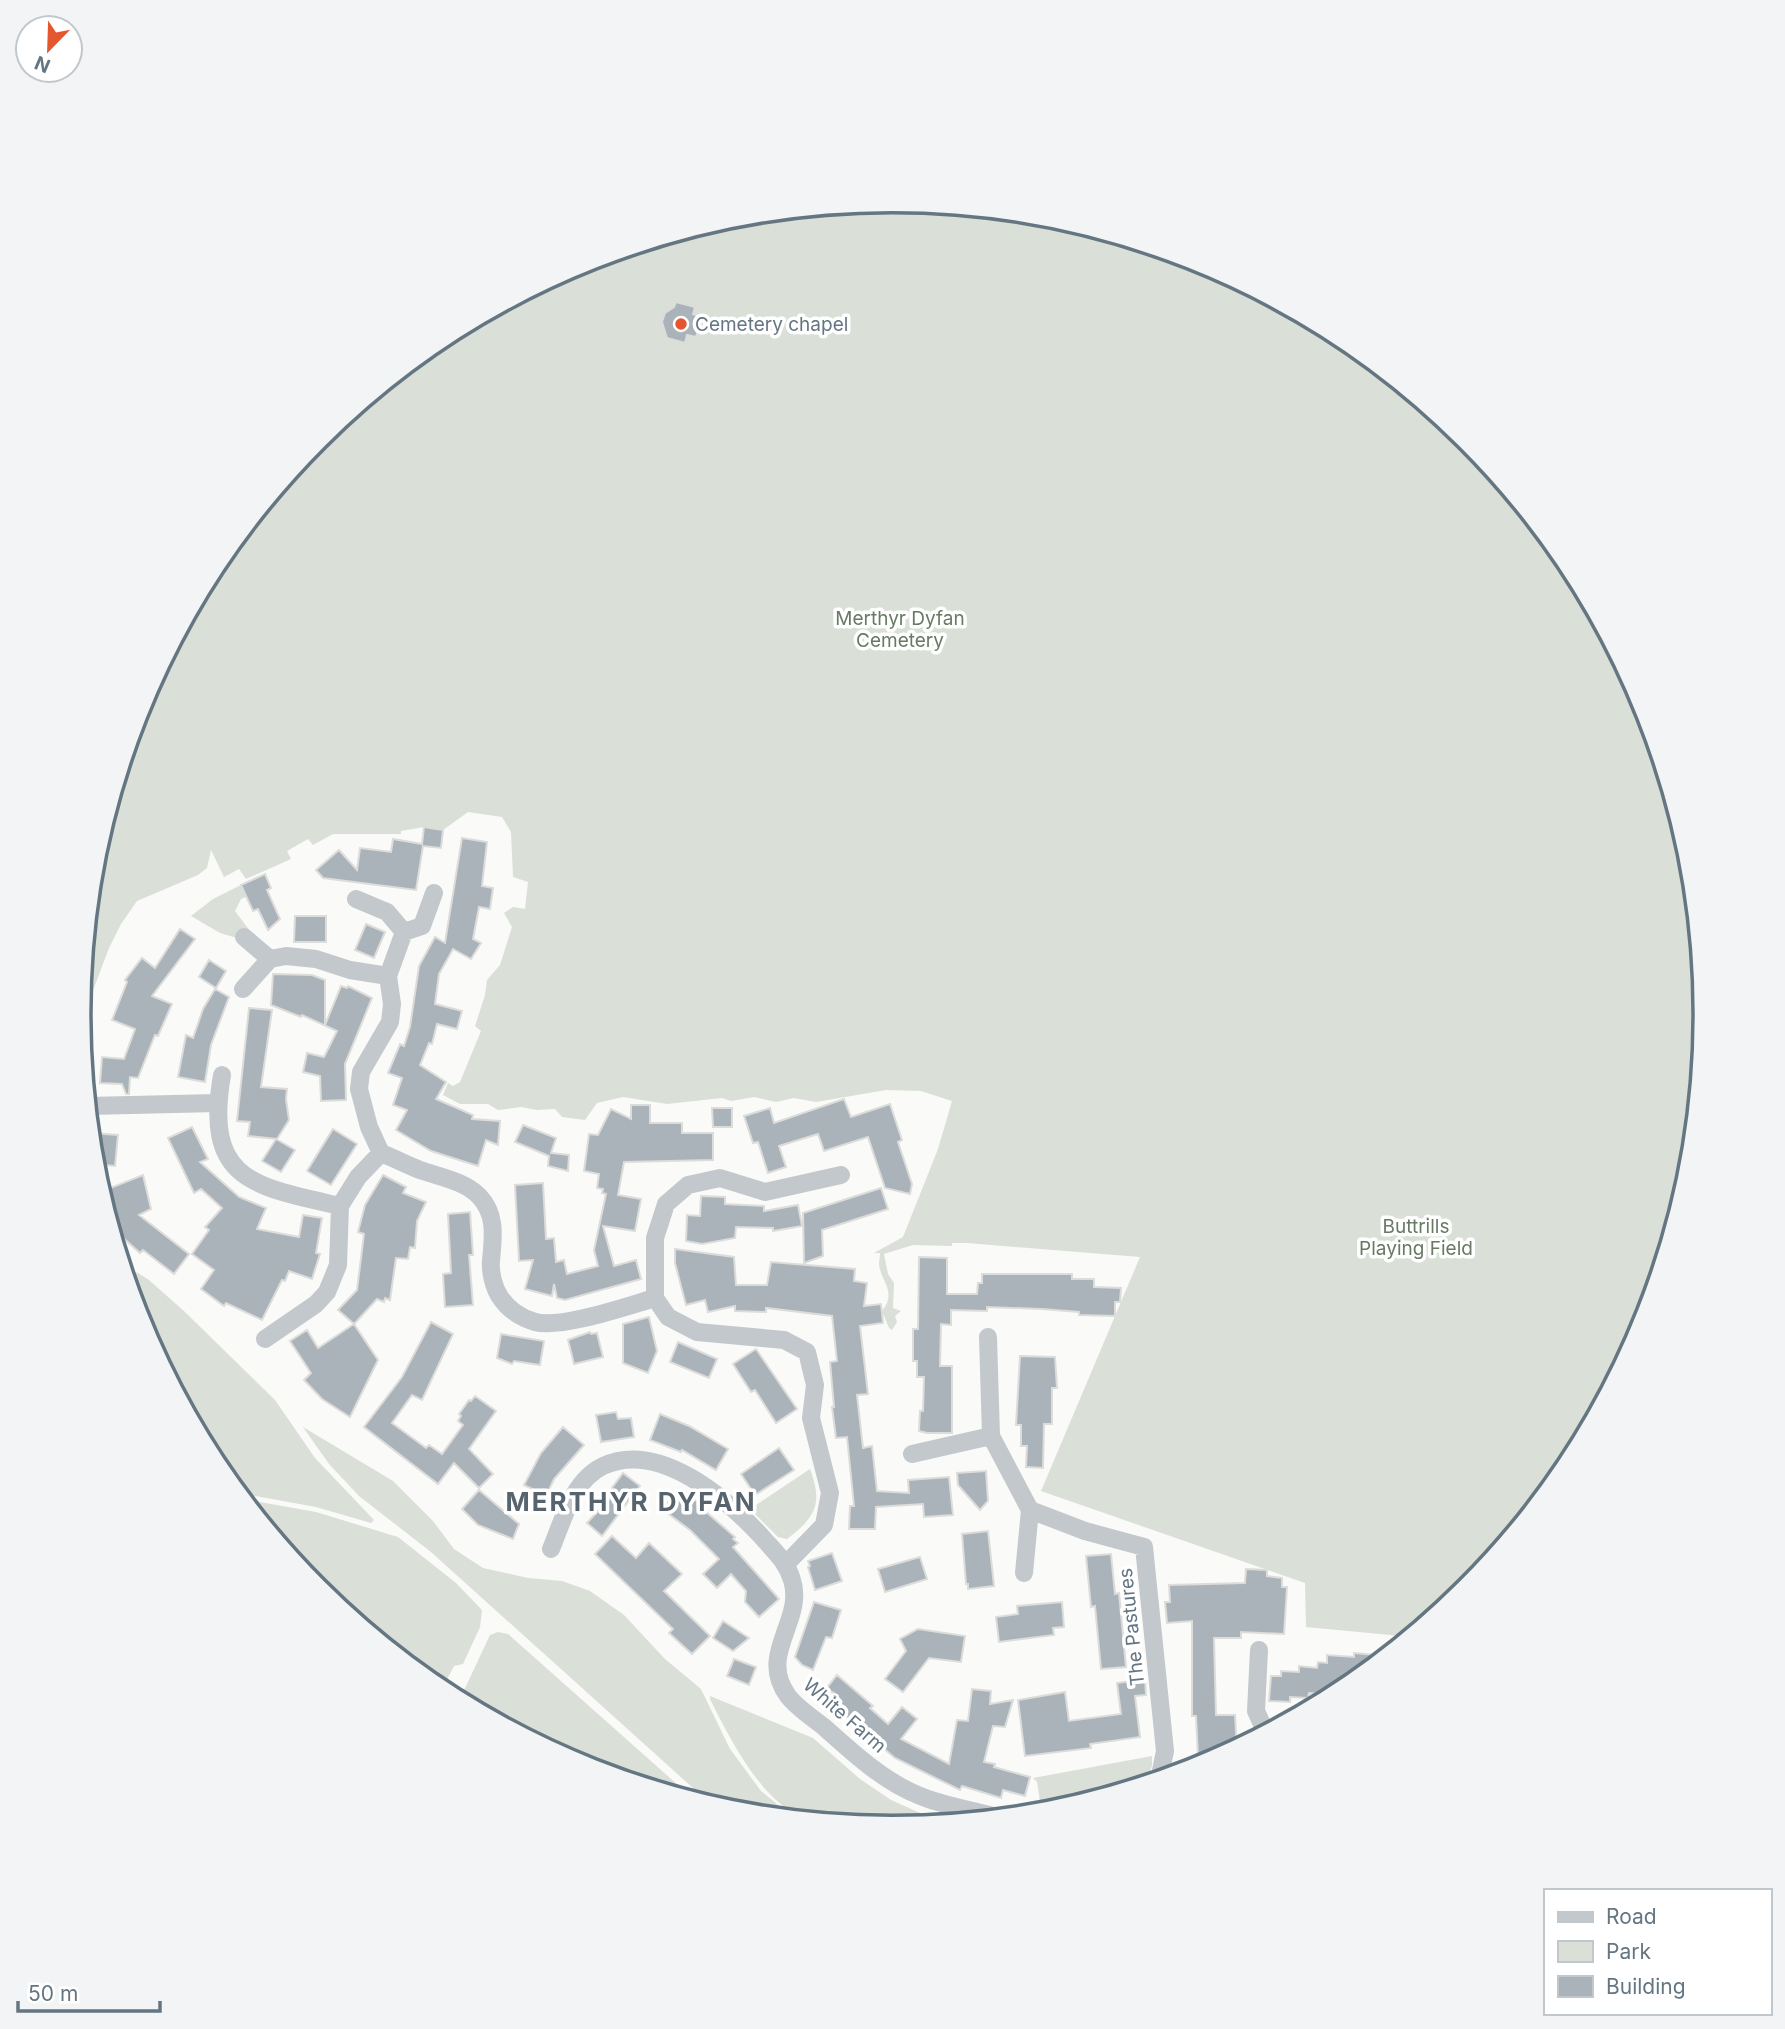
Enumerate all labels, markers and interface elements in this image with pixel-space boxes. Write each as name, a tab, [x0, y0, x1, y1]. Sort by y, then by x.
north arrow	[14, 14, 84, 84]
text: N	[31, 51, 54, 78]
place label: Cemetery chapel	[695, 313, 848, 336]
marker: Cemetery chapel	[673, 316, 689, 332]
park label: Merthyr Dyfan Cemetery	[835, 607, 965, 652]
park label: Buttrills Playing Field	[1359, 1215, 1473, 1260]
district label: MERTHYR DYFAN	[506, 1486, 756, 1517]
street label: The Pastures	[1114, 1567, 1149, 1687]
street label: White Farm	[798, 1673, 891, 1758]
legend	[1544, 1889, 1771, 2015]
text: Road	[1606, 1904, 1657, 1929]
text: Park	[1606, 1939, 1651, 1964]
scale bar	[18, 1969, 159, 2013]
text: Building	[1606, 1974, 1686, 1999]
text: 50 m	[28, 1981, 78, 2006]

